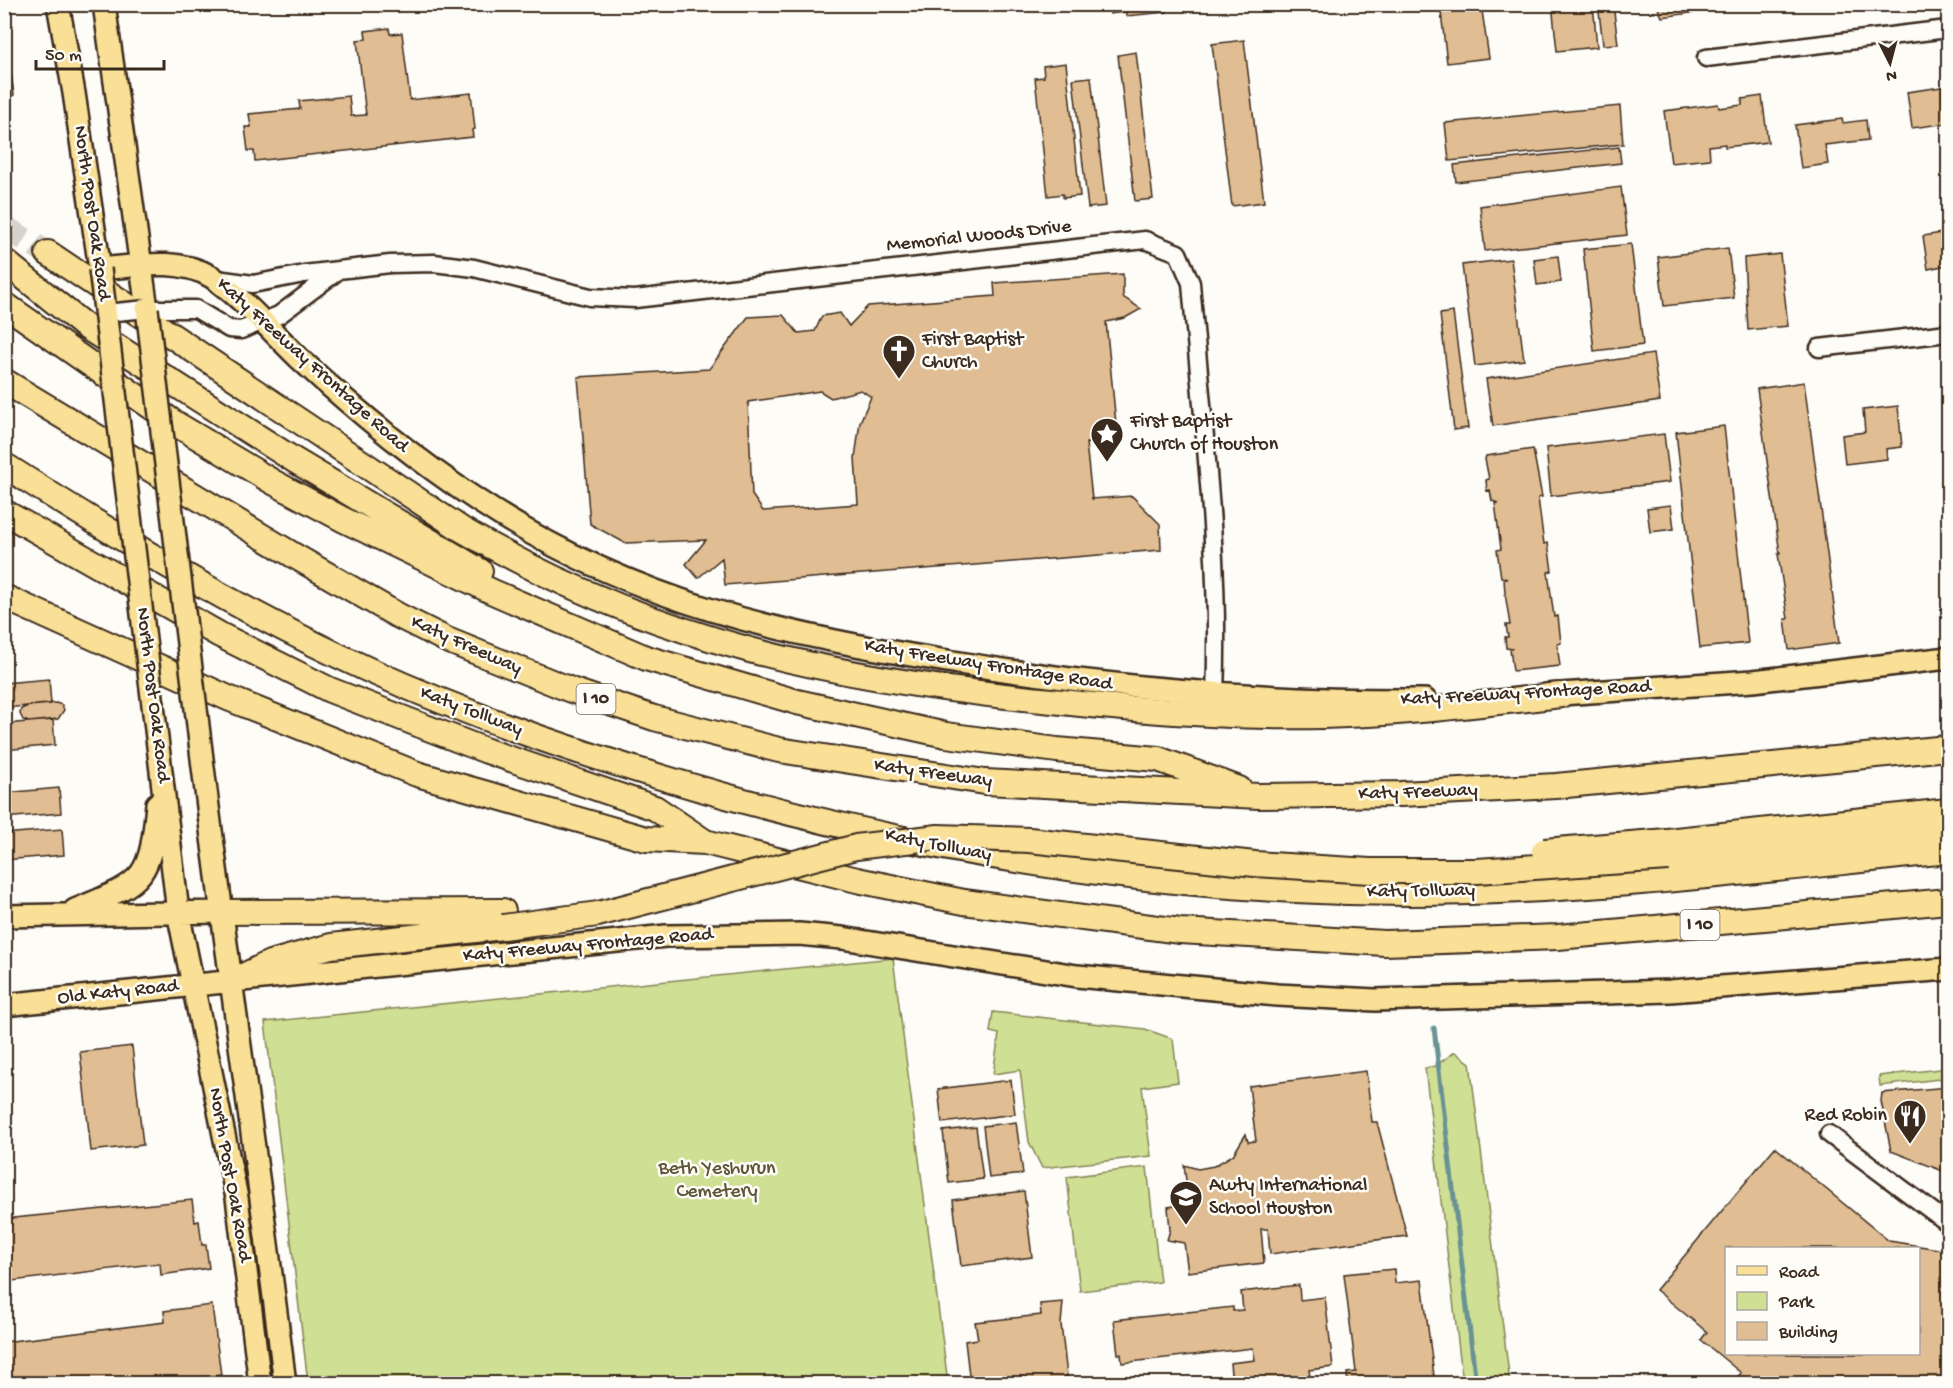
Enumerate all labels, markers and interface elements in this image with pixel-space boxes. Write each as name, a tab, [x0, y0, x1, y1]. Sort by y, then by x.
scale bar	[36, 33, 164, 71]
north arrow	[1860, 33, 1920, 93]
text: 50 m	[45, 46, 82, 67]
text: N	[1884, 64, 1897, 84]
street label: North Post Oak Road	[67, 124, 115, 304]
street label: Memorial Woods Drive	[885, 216, 1073, 258]
street label: Katy Freeway Frontage Road	[211, 274, 415, 460]
place label: First Baptist Church	[921, 329, 1025, 375]
church icon: First Baptist Church	[881, 333, 917, 380]
place label: First Baptist Church of Houston	[1129, 411, 1279, 457]
place icon: First Baptist Church of Houston	[1089, 416, 1125, 463]
street label: North Post Oak Road	[130, 606, 174, 786]
street label: Katy Freeway	[407, 611, 525, 681]
street label: Katy Freeway Frontage Road	[862, 635, 1116, 697]
street label: Katy Freeway Frontage Road	[1400, 676, 1654, 712]
street label: Katy Tollway	[416, 682, 526, 742]
road number: I 10	[576, 684, 616, 714]
street label: Katy Freeway	[872, 754, 994, 794]
street label: Katy Freeway	[1358, 779, 1478, 807]
street label: Katy Tollway	[883, 824, 993, 868]
street label: Katy Tollway	[1367, 880, 1475, 904]
road number: I 10	[1680, 910, 1720, 940]
street label: Katy Freeway Frontage Road	[462, 923, 716, 968]
street label: Old Katy Road	[56, 975, 182, 1011]
street label: North Post Oak Road	[202, 1086, 256, 1266]
restaurant icon: Red Robin	[1892, 1098, 1928, 1145]
place label: Red Robin	[1804, 1105, 1887, 1128]
park label: Beth Yeshurun Cemetery	[657, 1158, 776, 1204]
place label: Awty International School Houston	[1209, 1175, 1367, 1221]
school or university icon: Awty International School Houston	[1168, 1179, 1204, 1226]
legend	[1725, 1247, 1920, 1355]
text: Road	[1779, 1263, 1820, 1284]
text: Park	[1778, 1293, 1815, 1314]
text: Building	[1778, 1323, 1838, 1344]

